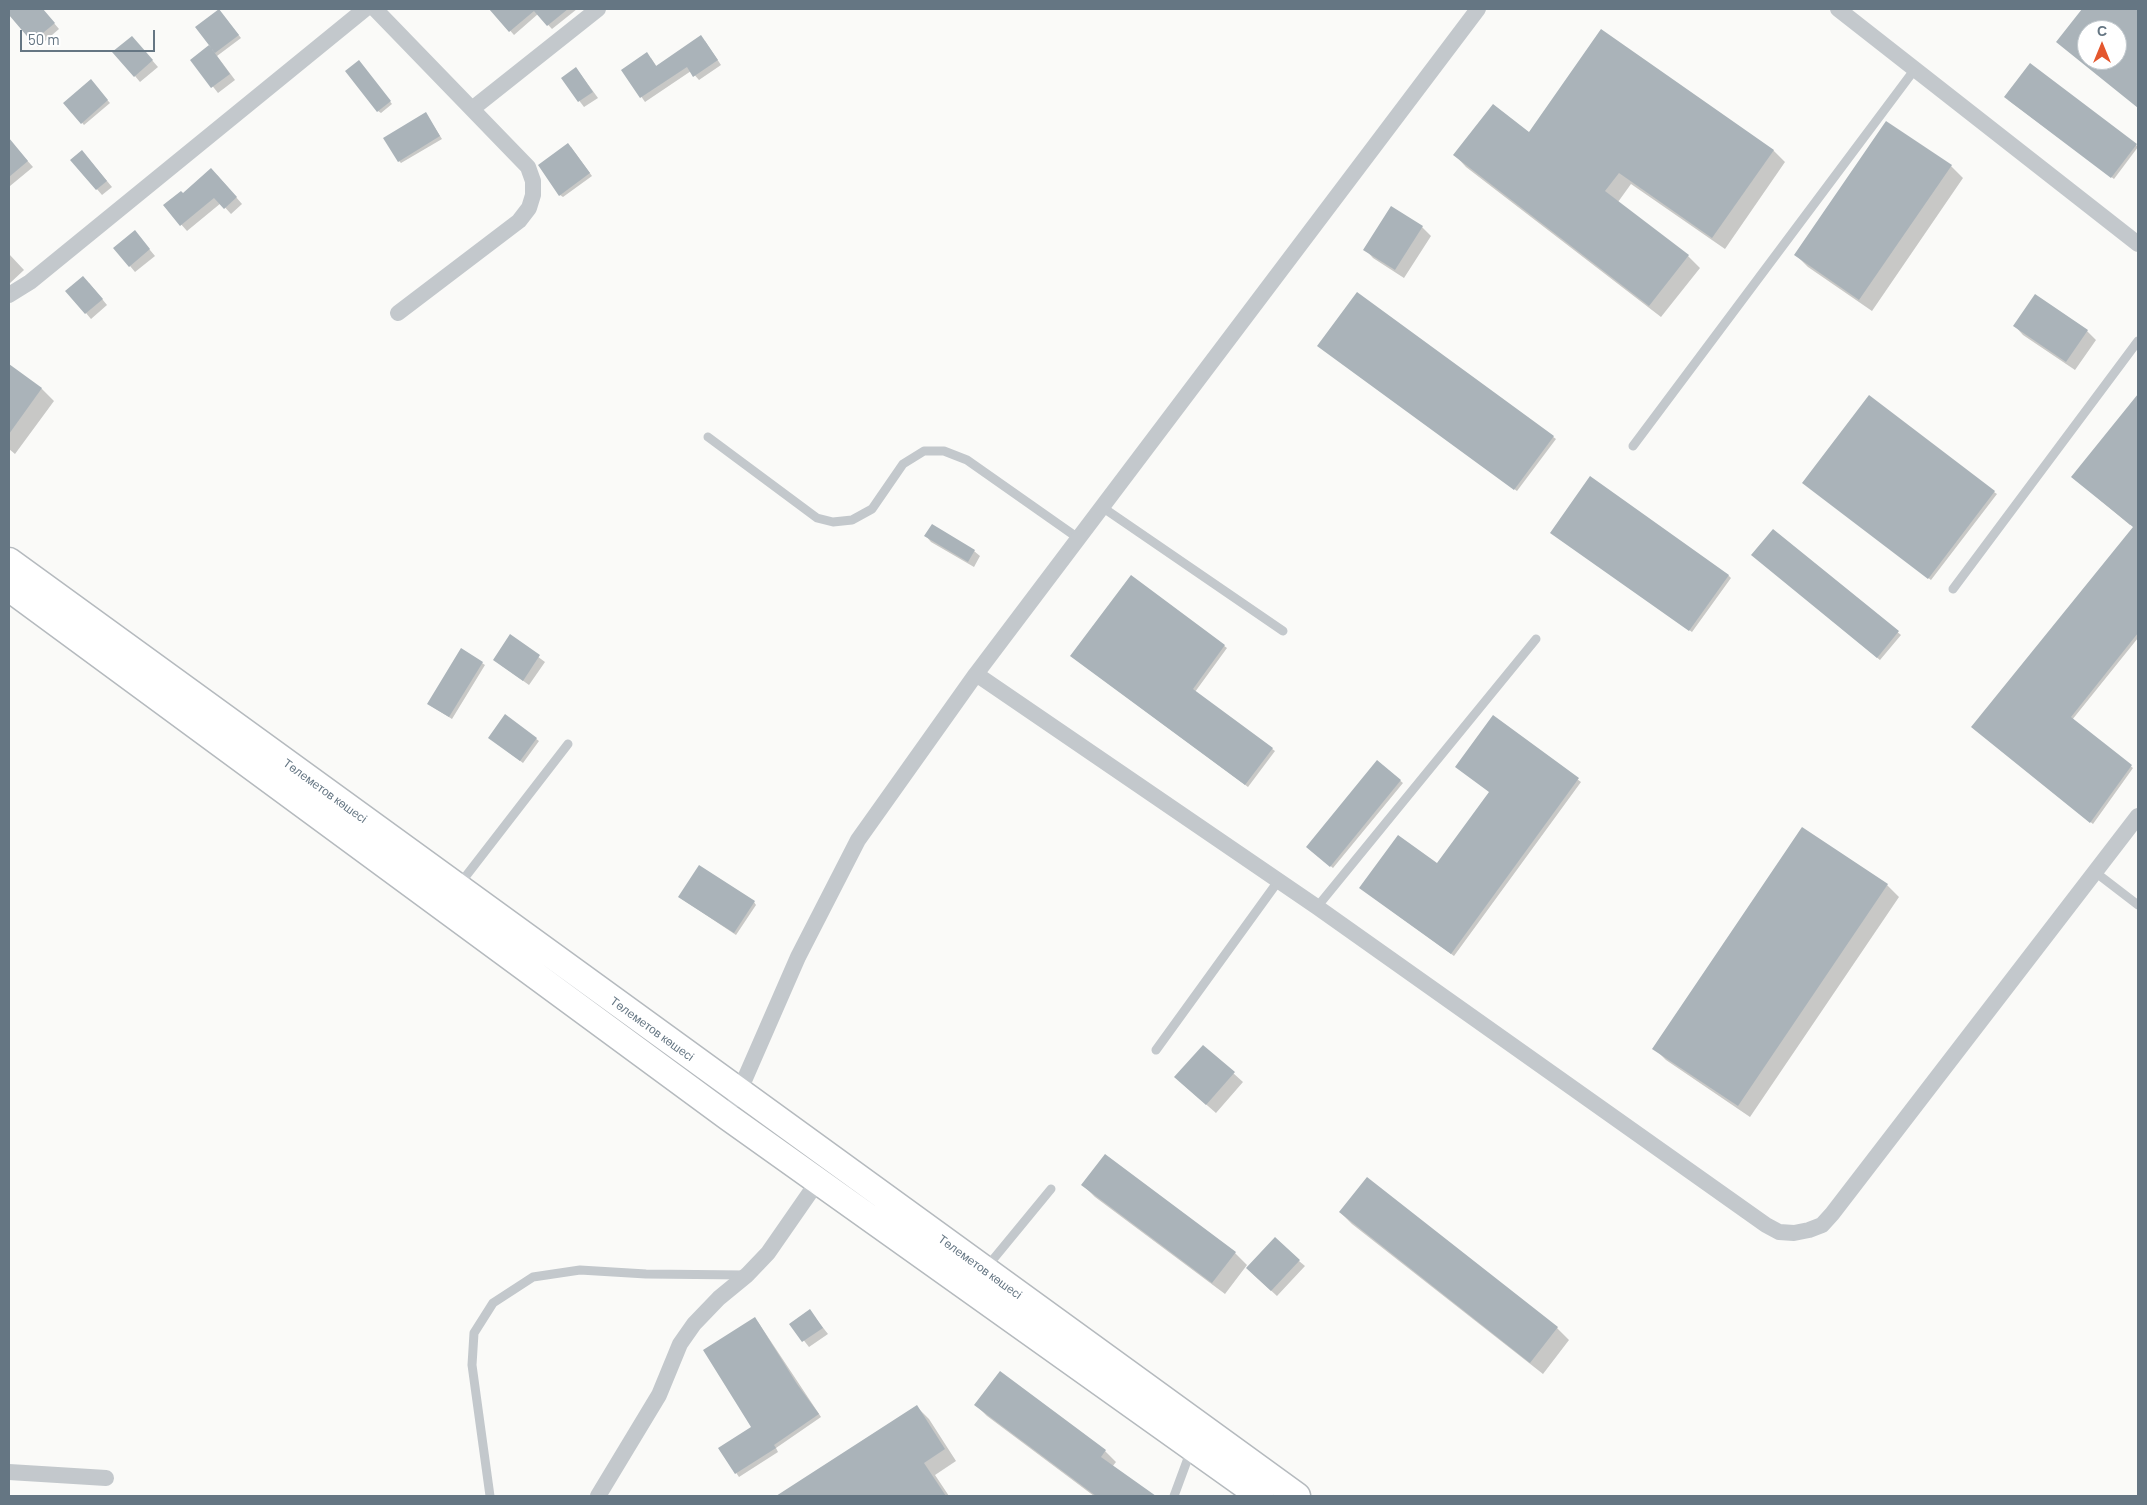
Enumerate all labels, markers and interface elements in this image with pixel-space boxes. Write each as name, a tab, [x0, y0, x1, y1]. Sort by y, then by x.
scale bar	[22, 20, 158, 52]
north arrow	[2077, 20, 2127, 70]
text: С	[2097, 22, 2107, 39]
text: 50 m	[28, 30, 60, 48]
street label: Төлеметов көшесі	[280, 756, 370, 826]
street label: Төлеметов көшесі	[607, 994, 697, 1064]
street label: Төлеметов көшесі	[935, 1232, 1025, 1302]

